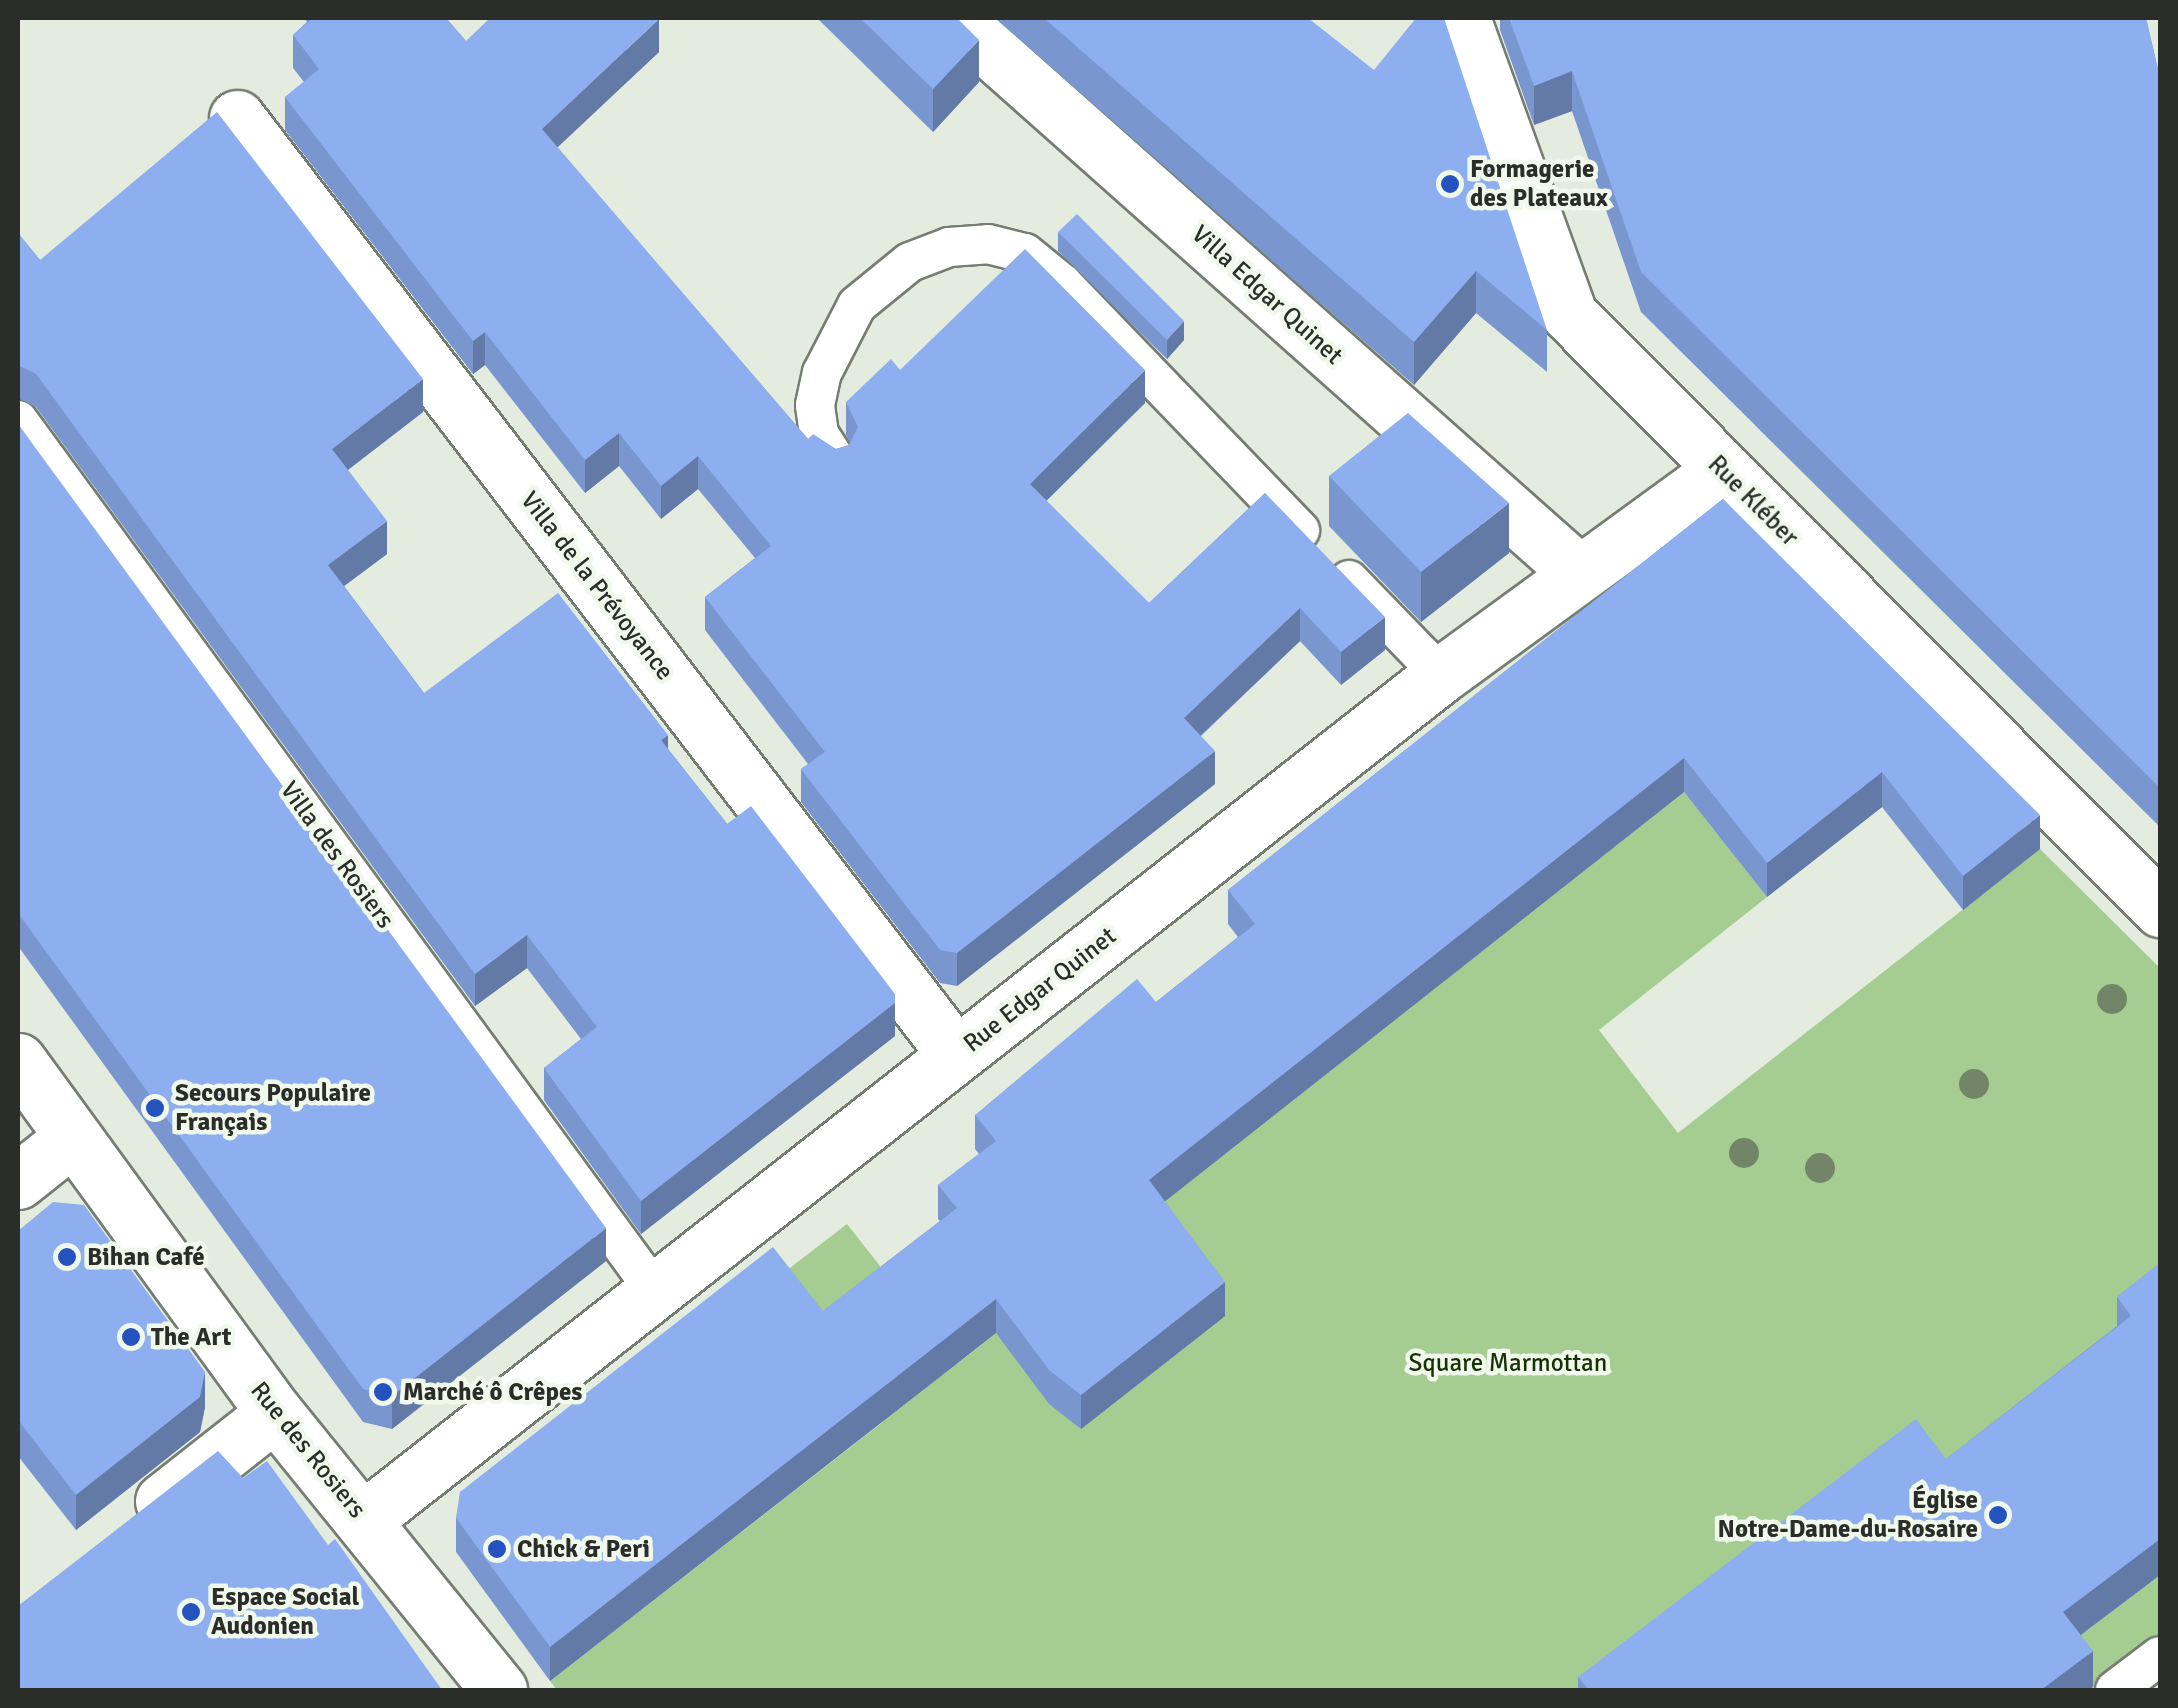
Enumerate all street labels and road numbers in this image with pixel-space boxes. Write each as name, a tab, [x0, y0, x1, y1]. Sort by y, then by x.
street label: Villa Edgar Quinet	[1185, 219, 1349, 371]
street label: Rue Kléber	[1702, 450, 1804, 552]
street label: Villa de la Prévoyance	[514, 486, 680, 686]
street label: Villa des Rosiers	[274, 776, 400, 934]
street label: Rue Edgar Quinet	[958, 921, 1122, 1059]
street label: Rue des Rosiers	[244, 1376, 372, 1524]

